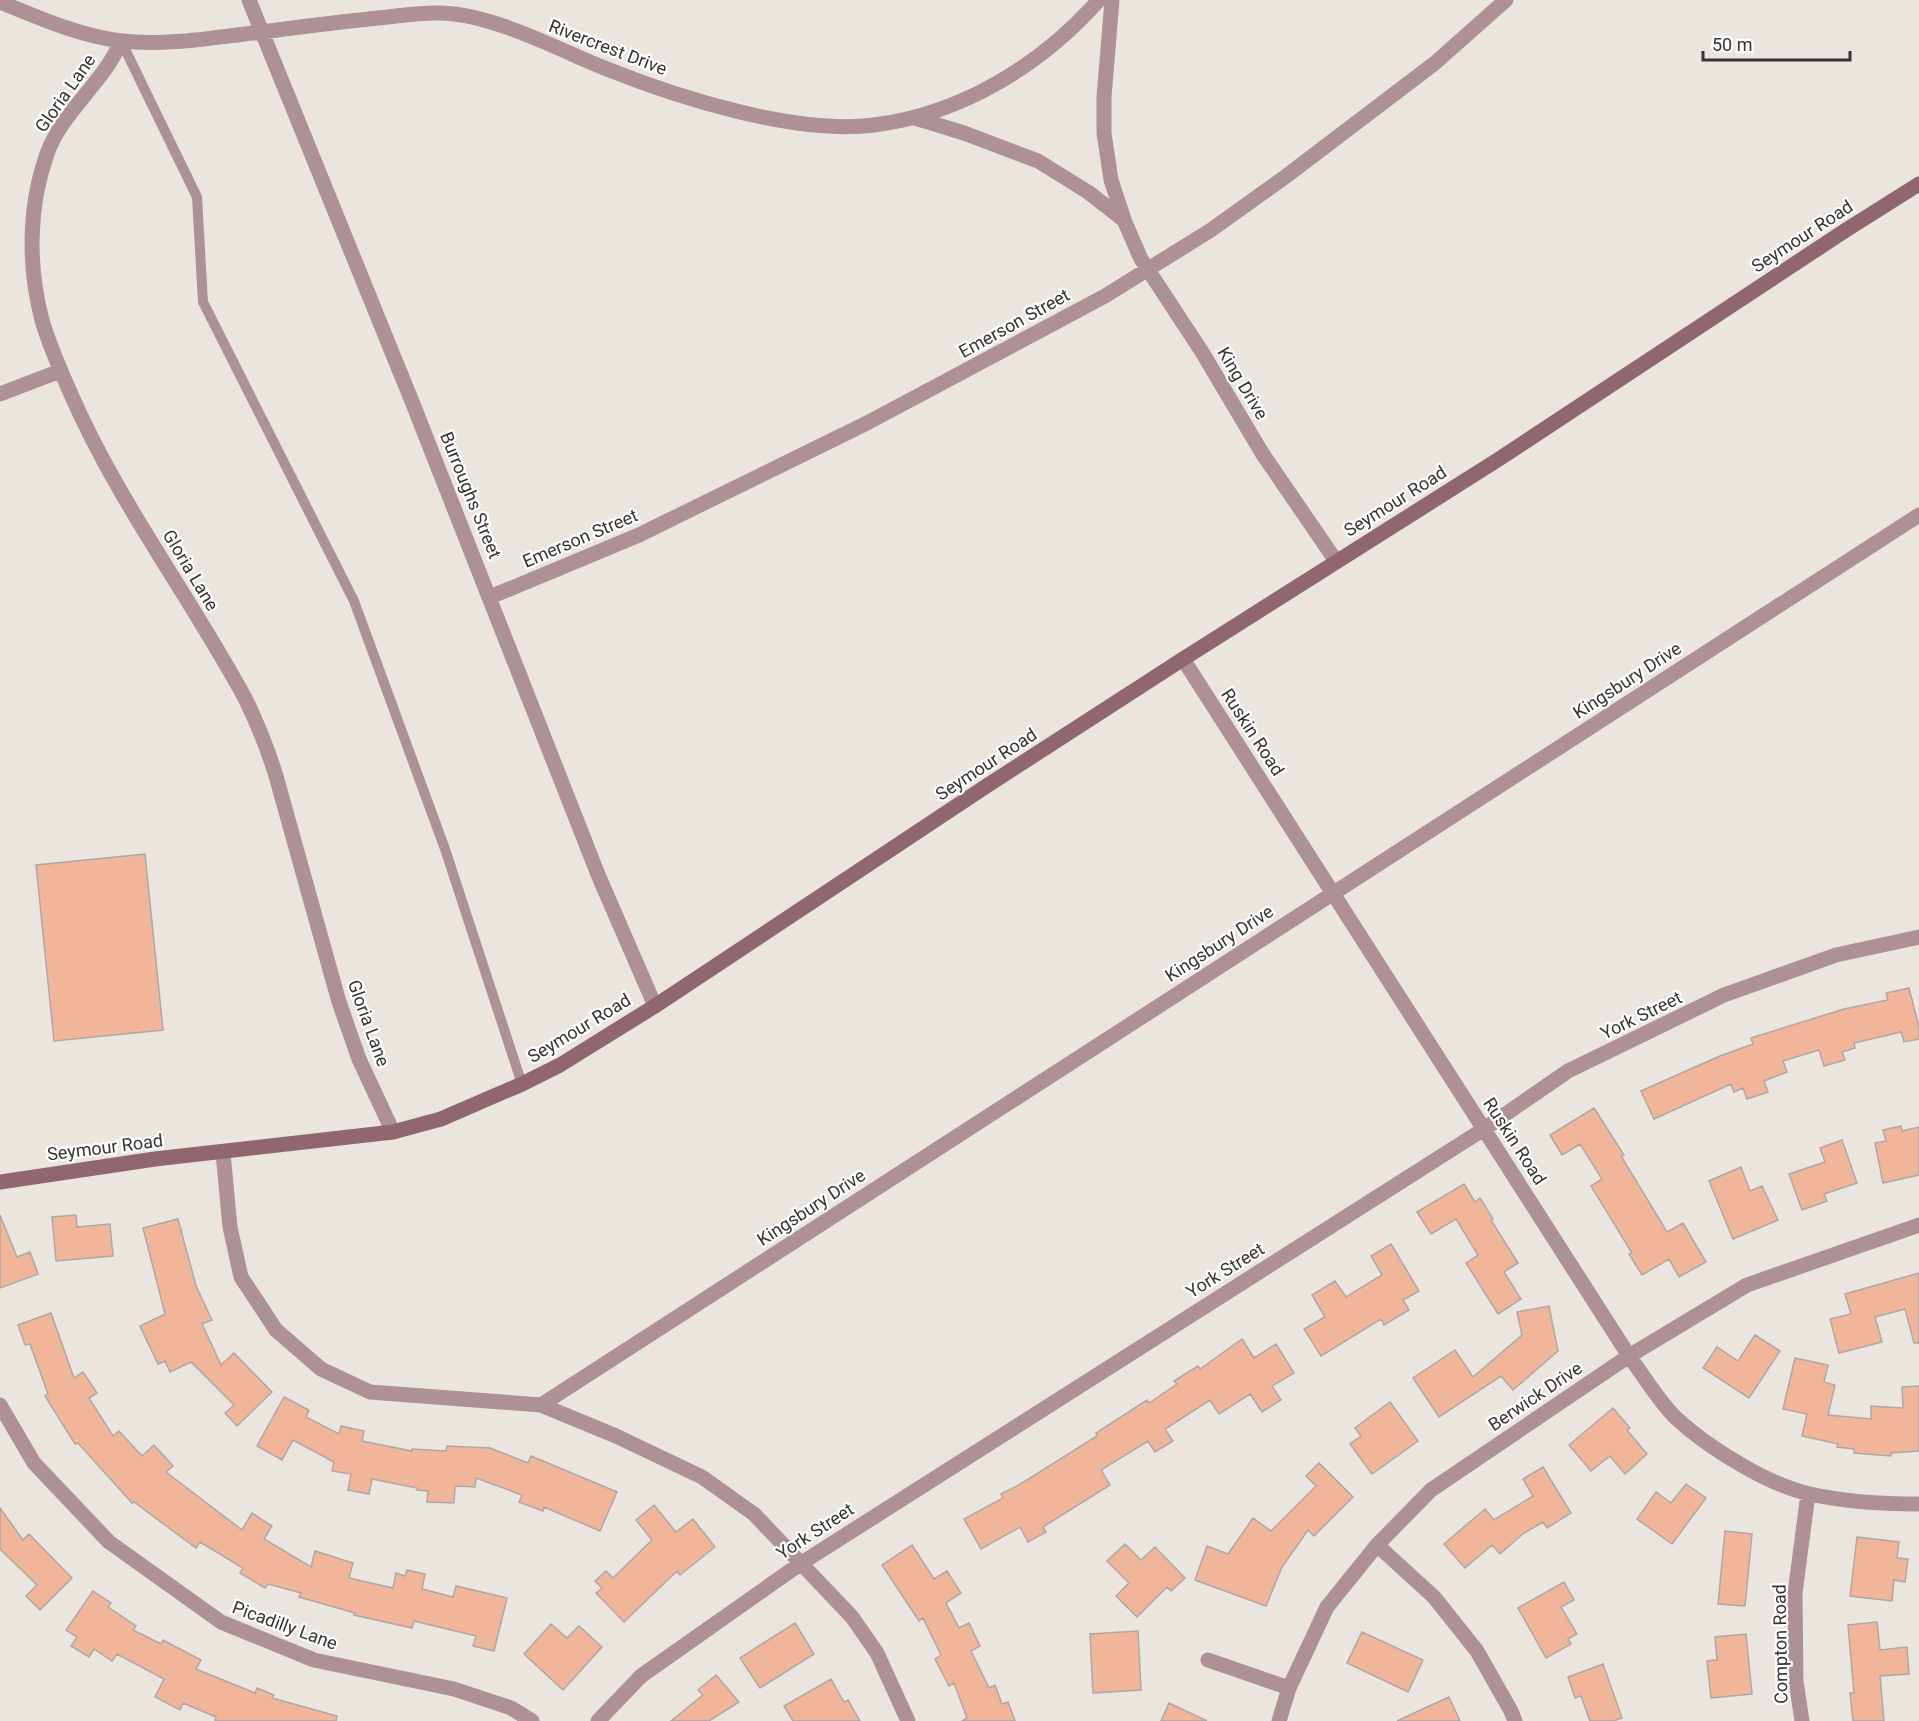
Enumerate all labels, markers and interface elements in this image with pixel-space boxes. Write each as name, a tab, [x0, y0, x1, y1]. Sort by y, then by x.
street label: Rivercrest Drive	[546, 15, 670, 79]
scale bar	[1703, 24, 1850, 62]
text: 50 m	[1712, 34, 1752, 55]
street label: Gloria Lane	[30, 50, 100, 136]
street label: Seymour Road	[1747, 195, 1857, 277]
street label: Emerson Street	[955, 284, 1073, 362]
street label: King Drive	[1213, 343, 1273, 423]
street label: Burroughs Street	[436, 429, 506, 561]
street label: Seymour Road	[1340, 461, 1450, 541]
street label: Emerson Street	[519, 504, 641, 572]
street label: Gloria Lane	[159, 526, 223, 614]
street label: Kingsbury Drive	[1569, 637, 1685, 723]
street label: Ruskin Road	[1217, 685, 1289, 779]
street label: Seymour Road	[931, 723, 1041, 805]
street label: Kingsbury Drive	[1161, 900, 1277, 986]
street label: Gloria Lane	[344, 977, 394, 1069]
street label: York Street	[1597, 986, 1685, 1044]
street label: Seymour Road	[524, 989, 634, 1067]
street label: Ruskin Road	[1479, 1094, 1551, 1188]
street label: Seymour Road	[46, 1129, 164, 1165]
street label: Kingsbury Drive	[753, 1164, 869, 1250]
street label: York Street	[1182, 1238, 1268, 1302]
street label: Berwick Drive	[1484, 1357, 1586, 1435]
street label: York Street	[773, 1498, 858, 1564]
street label: Compton Road	[1768, 1584, 1792, 1704]
street label: Picadilly Lane	[230, 1596, 340, 1654]

